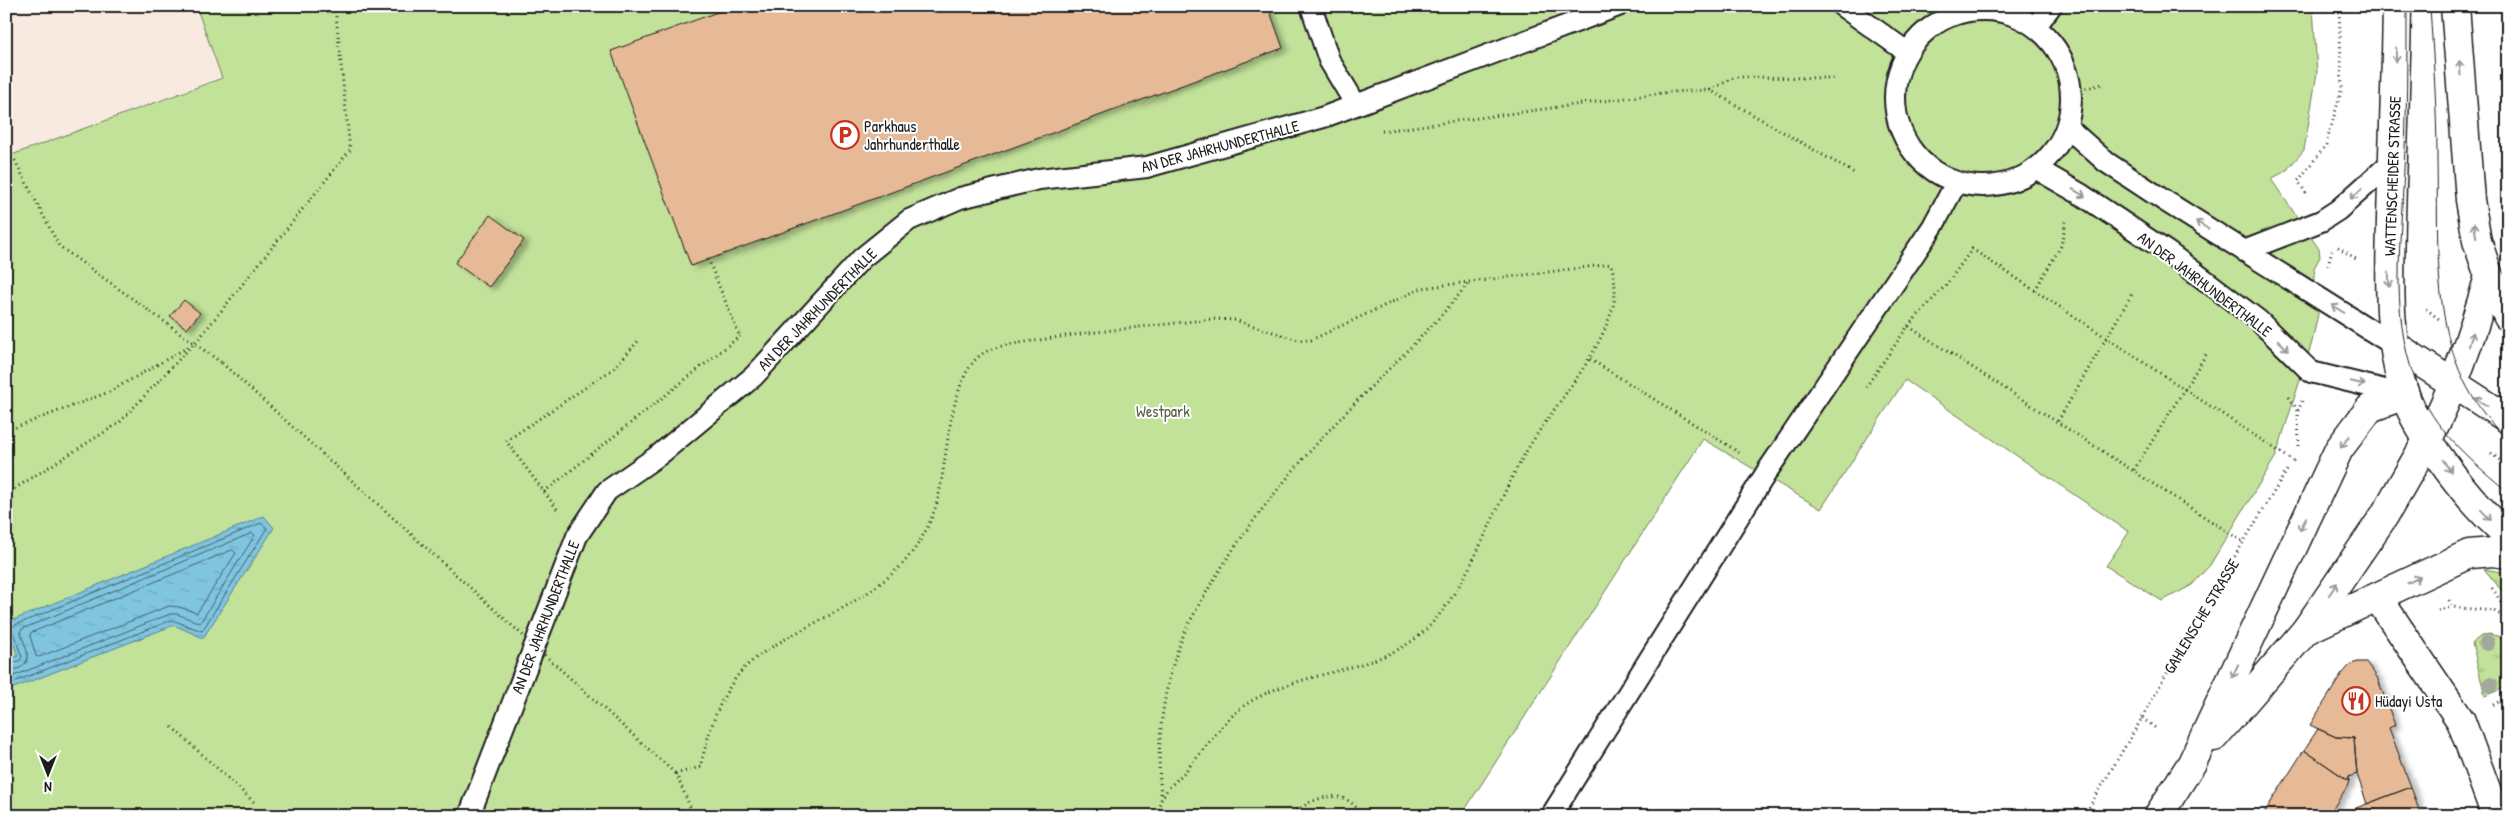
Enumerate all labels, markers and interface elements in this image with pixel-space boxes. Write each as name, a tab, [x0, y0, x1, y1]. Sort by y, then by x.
one-way arrow	[2391, 46, 2401, 63]
one-way arrow	[2455, 60, 2464, 76]
street label: WATTENSCHEIDER STRASSE	[2378, 96, 2406, 256]
street label: AN DER JAHRHUNDERTHALLE	[1139, 114, 1301, 178]
place label: Parkhaus Jahrhunderthalle	[864, 115, 961, 155]
parking icon: Parkhaus Jahrhunderthalle	[830, 120, 860, 150]
one-way arrow	[2350, 188, 2363, 199]
one-way arrow	[2072, 189, 2086, 199]
one-way arrow	[2196, 220, 2210, 230]
one-way arrow	[2470, 222, 2480, 238]
street label: AN DER JAHRHUNDERTHALLE	[2133, 226, 2277, 342]
street label: AN DER JAHRHUNDERTHALLE	[753, 243, 881, 375]
one-way arrow	[2384, 272, 2394, 288]
one-way arrow	[2332, 304, 2346, 314]
one-way arrow	[2466, 332, 2476, 348]
one-way arrow	[2277, 339, 2289, 351]
one-way arrow	[2349, 379, 2365, 388]
one-way arrow	[2474, 397, 2488, 407]
park label: Westpark	[1136, 400, 1190, 422]
one-way arrow	[2339, 435, 2350, 448]
one-way arrow	[2442, 459, 2452, 473]
one-way arrow	[2480, 508, 2492, 520]
one-way arrow	[2297, 516, 2307, 531]
street label: AN DER JAHRHUNDERTHALLE	[506, 537, 584, 697]
street label: GAHLENSCHE STRASSE	[2158, 554, 2244, 678]
one-way arrow	[2406, 575, 2421, 585]
one-way arrow	[2328, 583, 2338, 597]
one-way arrow	[2229, 663, 2239, 678]
restaurant icon: Hüdayi Usta	[2341, 686, 2371, 716]
place label: Hüdayi Usta	[2375, 690, 2442, 712]
north arrow	[22, 750, 72, 800]
text: N	[44, 778, 52, 797]

